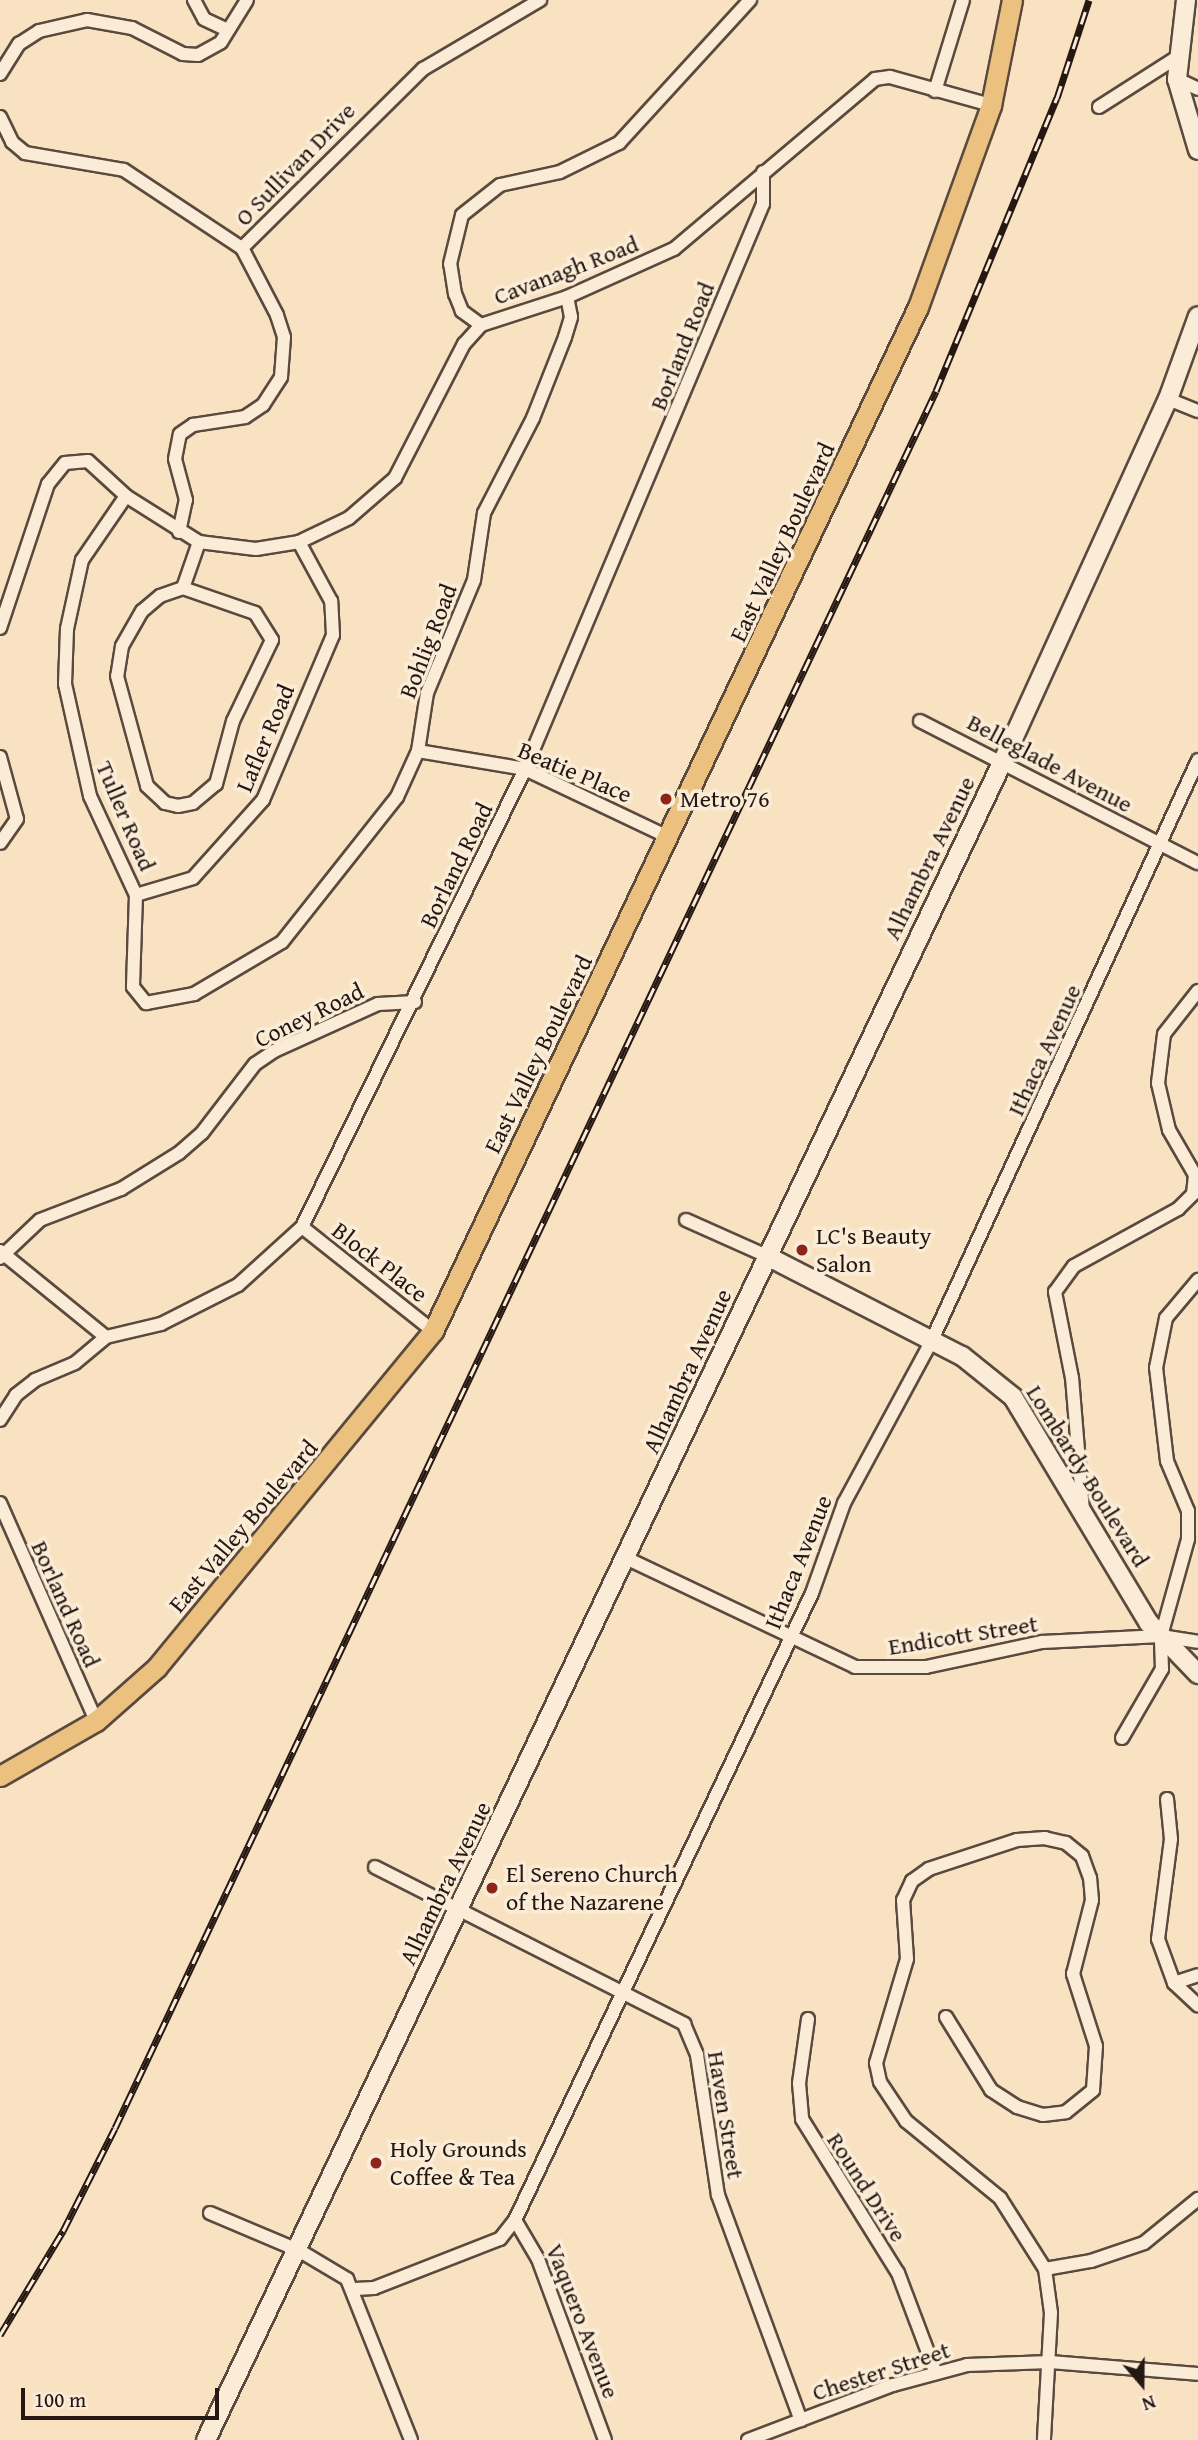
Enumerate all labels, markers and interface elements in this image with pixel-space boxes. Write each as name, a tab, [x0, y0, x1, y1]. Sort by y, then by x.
street label: O Sullivan Drive	[229, 96, 361, 232]
street label: Cavanagh Road	[490, 229, 642, 311]
street label: Borland Road	[643, 278, 721, 414]
street label: East Valley Boulevard	[723, 438, 841, 646]
street label: Bohlig Road	[393, 580, 463, 702]
street label: Lafler Road	[229, 680, 301, 796]
street label: Belleglade Avenue	[963, 707, 1137, 819]
street label: Beatie Place	[514, 735, 636, 809]
street label: Tuller Road	[90, 757, 162, 875]
street label: Alhambra Avenue	[877, 772, 981, 944]
place label: Metro 76	[680, 785, 770, 813]
marker: Metro 76	[658, 791, 674, 807]
street label: Borland Road	[413, 798, 499, 932]
street label: East Valley Boulevard	[478, 950, 598, 1158]
street label: Coney Road	[250, 976, 368, 1054]
street label: Ithaca Avenue	[1001, 980, 1087, 1120]
street label: Block Place	[327, 1216, 433, 1308]
place label: LC's Beauty Salon	[816, 1222, 931, 1278]
marker: LC's Beauty Salon	[794, 1242, 810, 1258]
street label: Alhambra Avenue	[636, 1284, 738, 1458]
street label: Lombardy Boulevard	[1020, 1380, 1156, 1572]
street label: East Valley Boulevard	[162, 1434, 324, 1618]
street label: Ithaca Avenue	[758, 1491, 838, 1633]
street label: Borland Road	[25, 1536, 107, 1672]
street label: Endicott Street	[886, 1609, 1040, 1661]
street label: Alhambra Avenue	[393, 1797, 497, 1969]
place label: El Sereno Church of the Nazarene	[506, 1860, 678, 1916]
marker: El Sereno Church of the Nazarene	[484, 1880, 500, 1896]
street label: Haven Street	[702, 2049, 750, 2181]
street label: Round Drive	[821, 2127, 913, 2247]
place label: Holy Grounds Coffee & Tea	[390, 2135, 527, 2191]
marker: Holy Grounds Coffee & Tea	[368, 2155, 384, 2171]
street label: Vaquero Avenue	[540, 2240, 626, 2402]
street label: Chester Street	[809, 2335, 953, 2407]
north arrow	[1107, 2349, 1177, 2419]
scale bar	[24, 2374, 222, 2418]
text: 100 m	[34, 2384, 86, 2415]
text: N	[1138, 2388, 1160, 2419]

